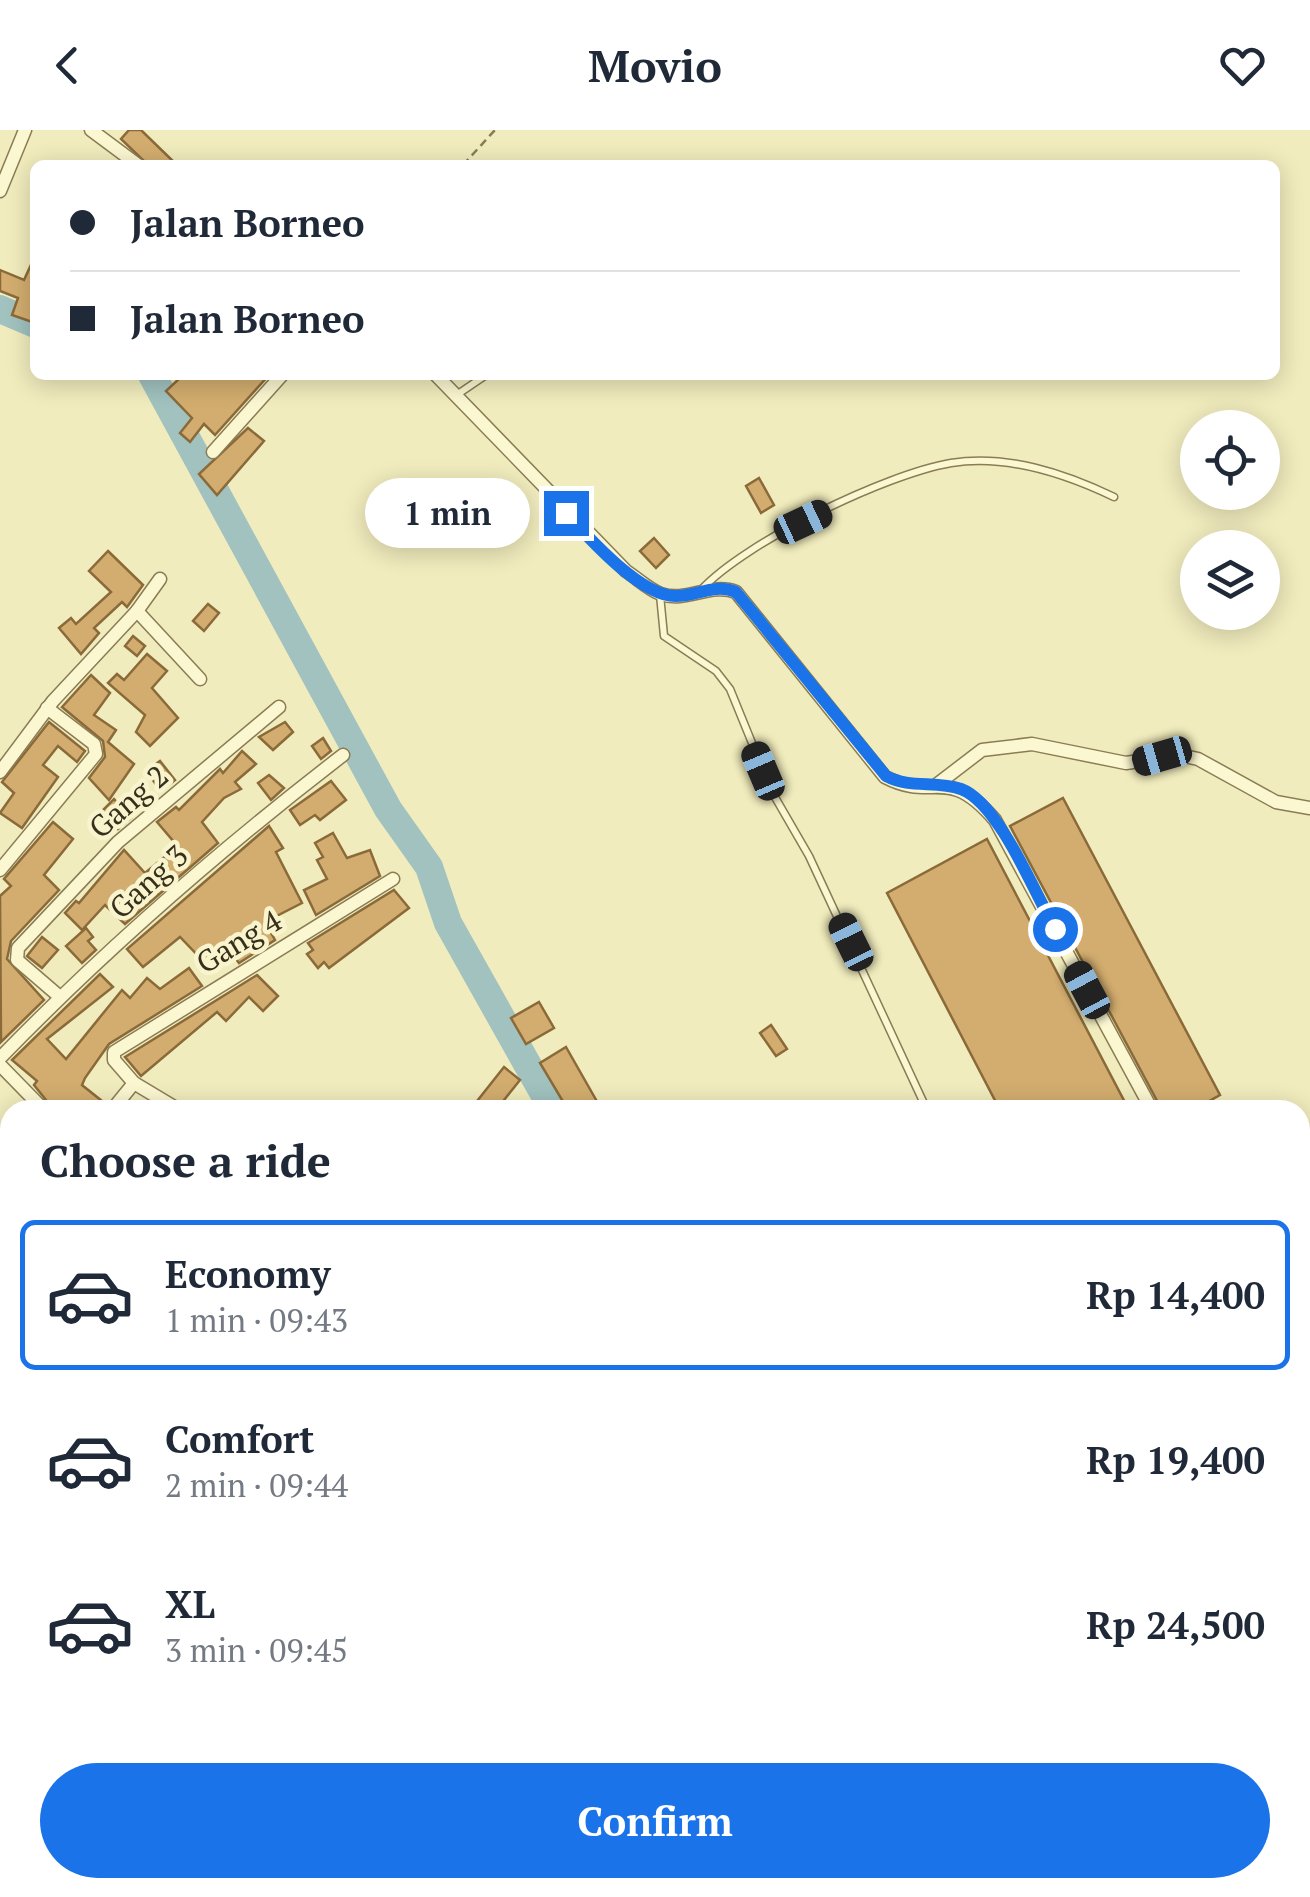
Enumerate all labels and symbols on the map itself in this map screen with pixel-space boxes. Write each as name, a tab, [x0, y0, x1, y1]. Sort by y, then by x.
callout: 1 min	[366, 478, 531, 548]
route end	[544, 491, 589, 536]
car	[769, 496, 837, 548]
car	[1129, 733, 1195, 779]
car	[737, 738, 789, 804]
street label: Gang 2	[80, 756, 176, 847]
street label: Gang 3	[101, 835, 196, 927]
street label: Gang 4	[188, 900, 289, 982]
route start	[1033, 907, 1078, 952]
car	[824, 908, 878, 976]
car	[1060, 956, 1114, 1024]

